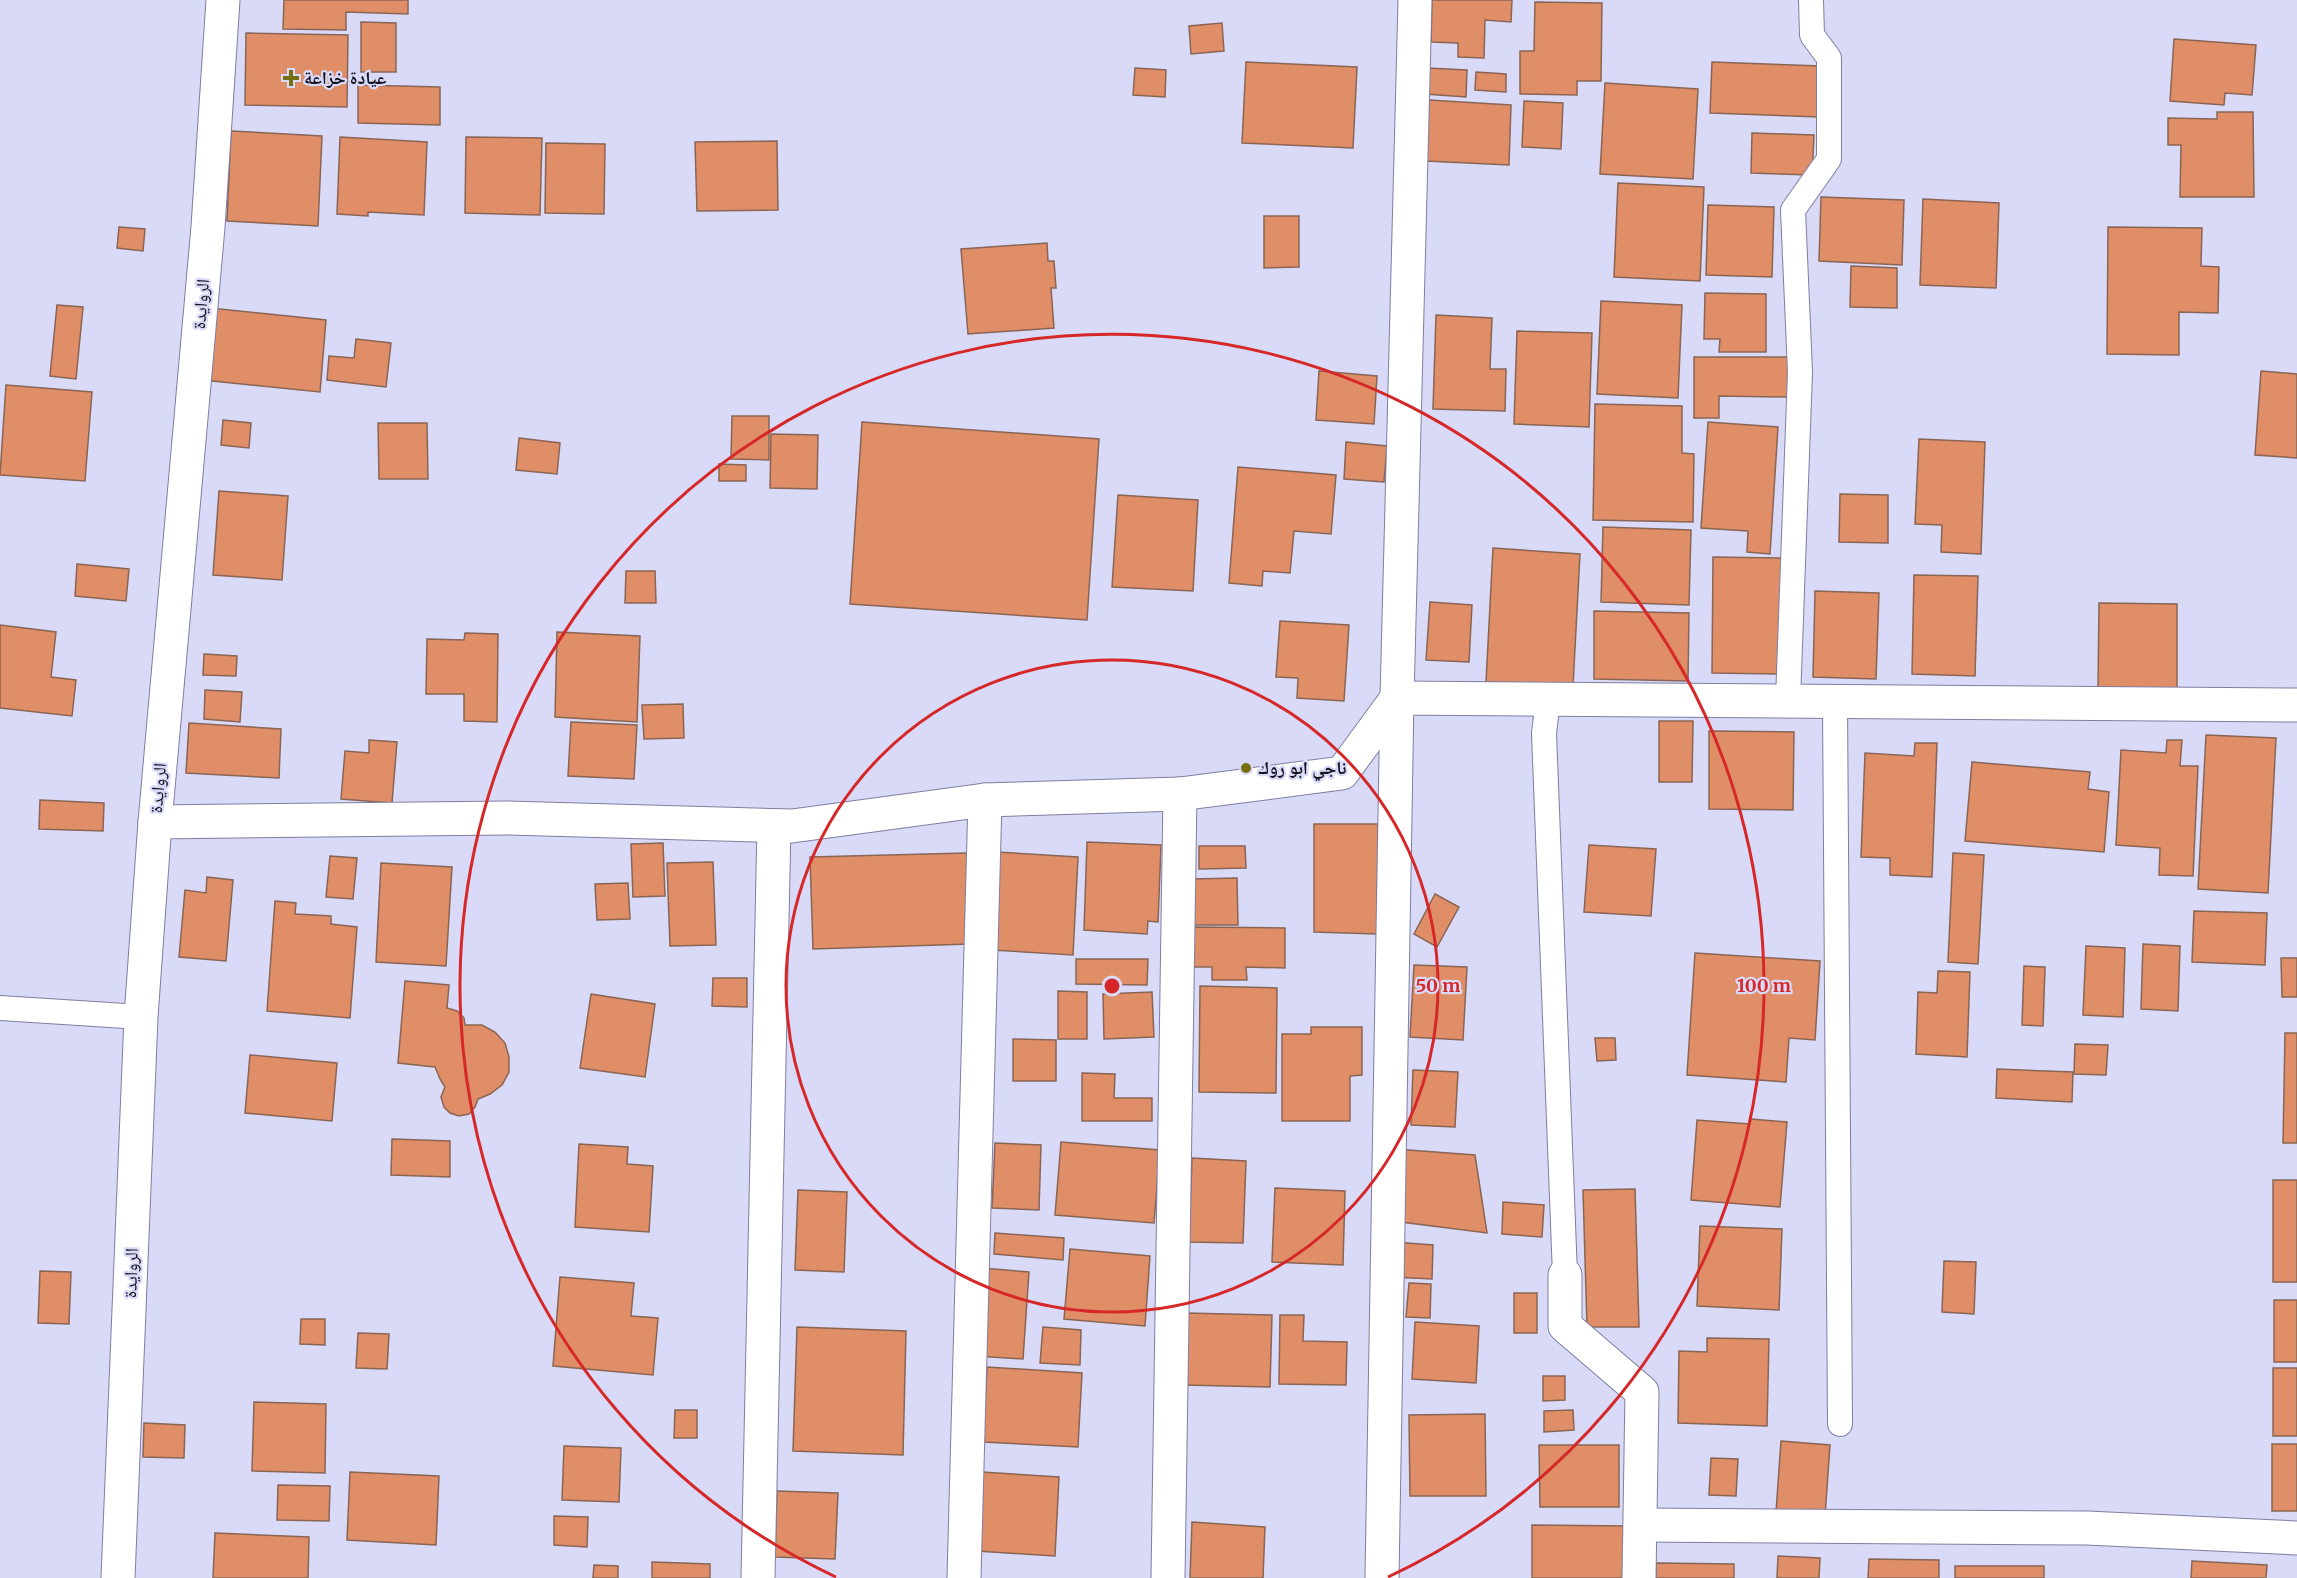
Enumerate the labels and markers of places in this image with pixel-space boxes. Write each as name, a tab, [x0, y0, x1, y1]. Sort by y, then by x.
place label: عيادة خزاعة	[304, 66, 386, 89]
marker: عيادة خزاعة	[282, 69, 300, 87]
place label: ناجي ابو روك	[1258, 756, 1347, 782]
marker: ناجي ابو روك	[1239, 761, 1253, 775]
centre of rings	[1102, 976, 1122, 996]

